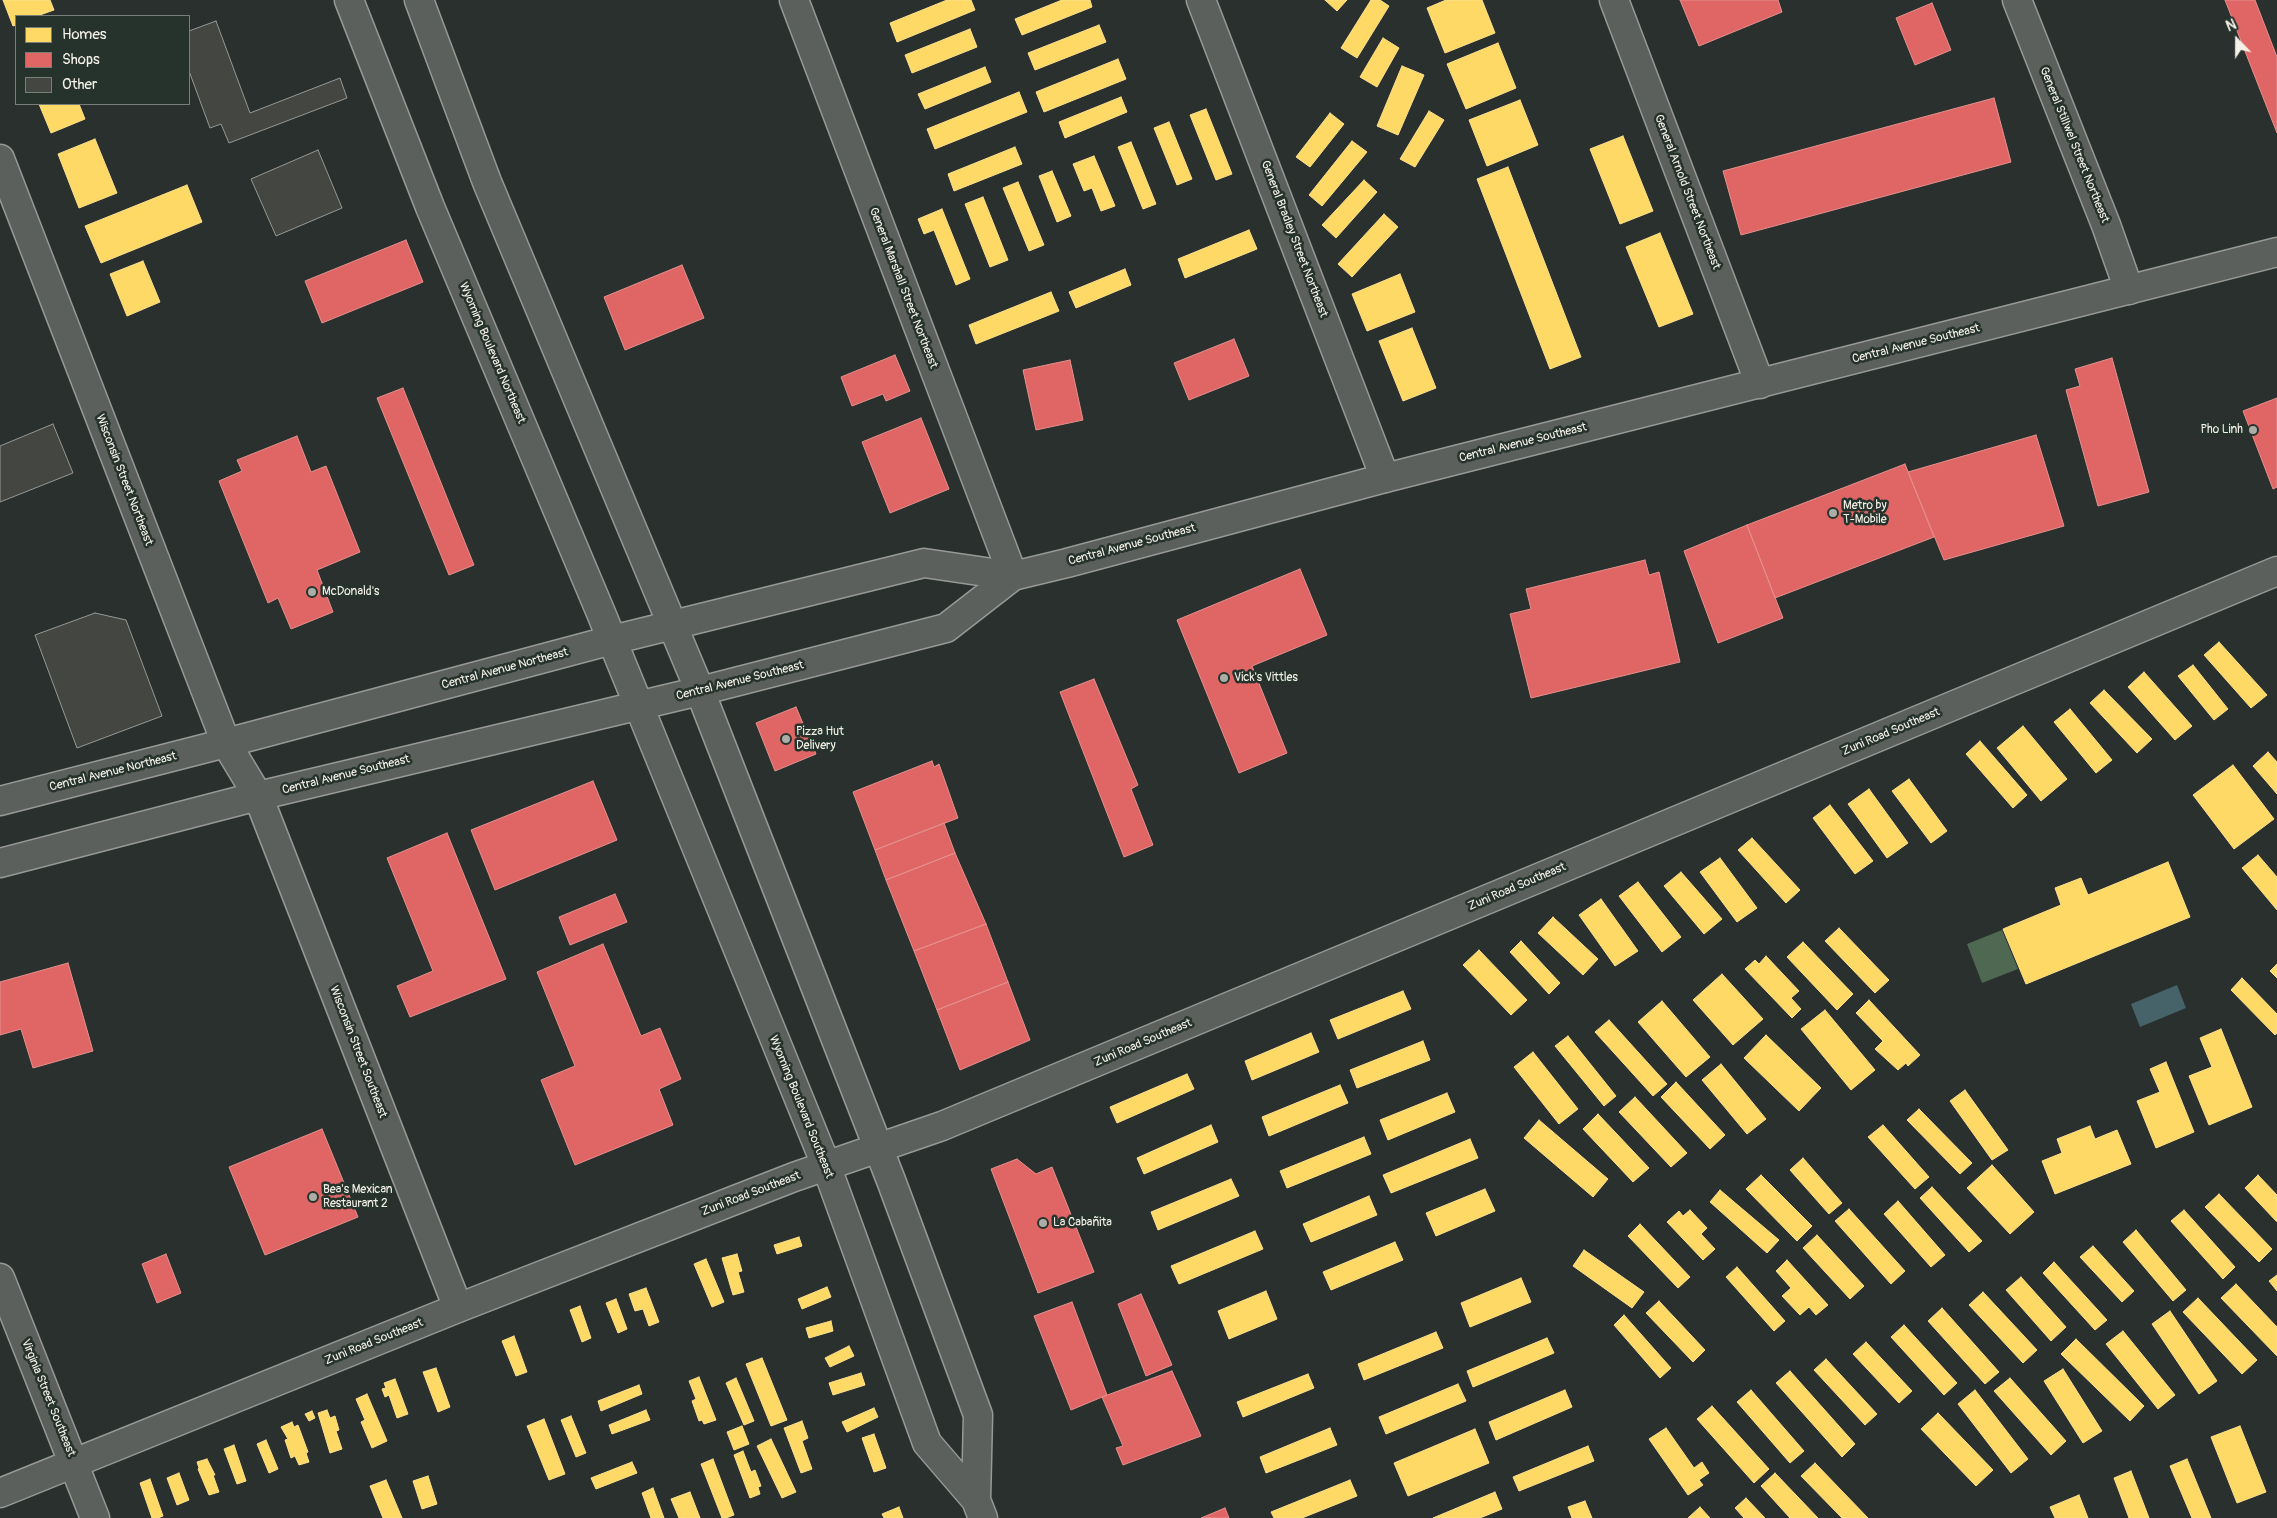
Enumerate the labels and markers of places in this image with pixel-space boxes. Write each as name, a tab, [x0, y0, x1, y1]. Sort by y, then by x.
place label: Pho Linh	[2200, 423, 2243, 437]
marker: Pho Linh	[2247, 424, 2259, 436]
place label: Metro by T-Mobile	[1843, 499, 1887, 527]
marker: Metro by T-Mobile	[1827, 507, 1839, 519]
place label: McDonald's	[322, 585, 379, 599]
marker: McDonald's	[306, 586, 318, 598]
place label: Vick's Vittles	[1234, 671, 1298, 685]
marker: Vick's Vittles	[1218, 672, 1230, 684]
place label: Pizza Hut Delivery	[796, 725, 844, 753]
marker: Pizza Hut Delivery	[780, 733, 792, 745]
place label: Bea's Mexican Restaurant 2	[323, 1183, 392, 1211]
marker: Bea's Mexican Restaurant 2	[307, 1191, 319, 1203]
place label: La Cabañita	[1053, 1216, 1112, 1230]
marker: La Cabañita	[1037, 1217, 1049, 1229]

